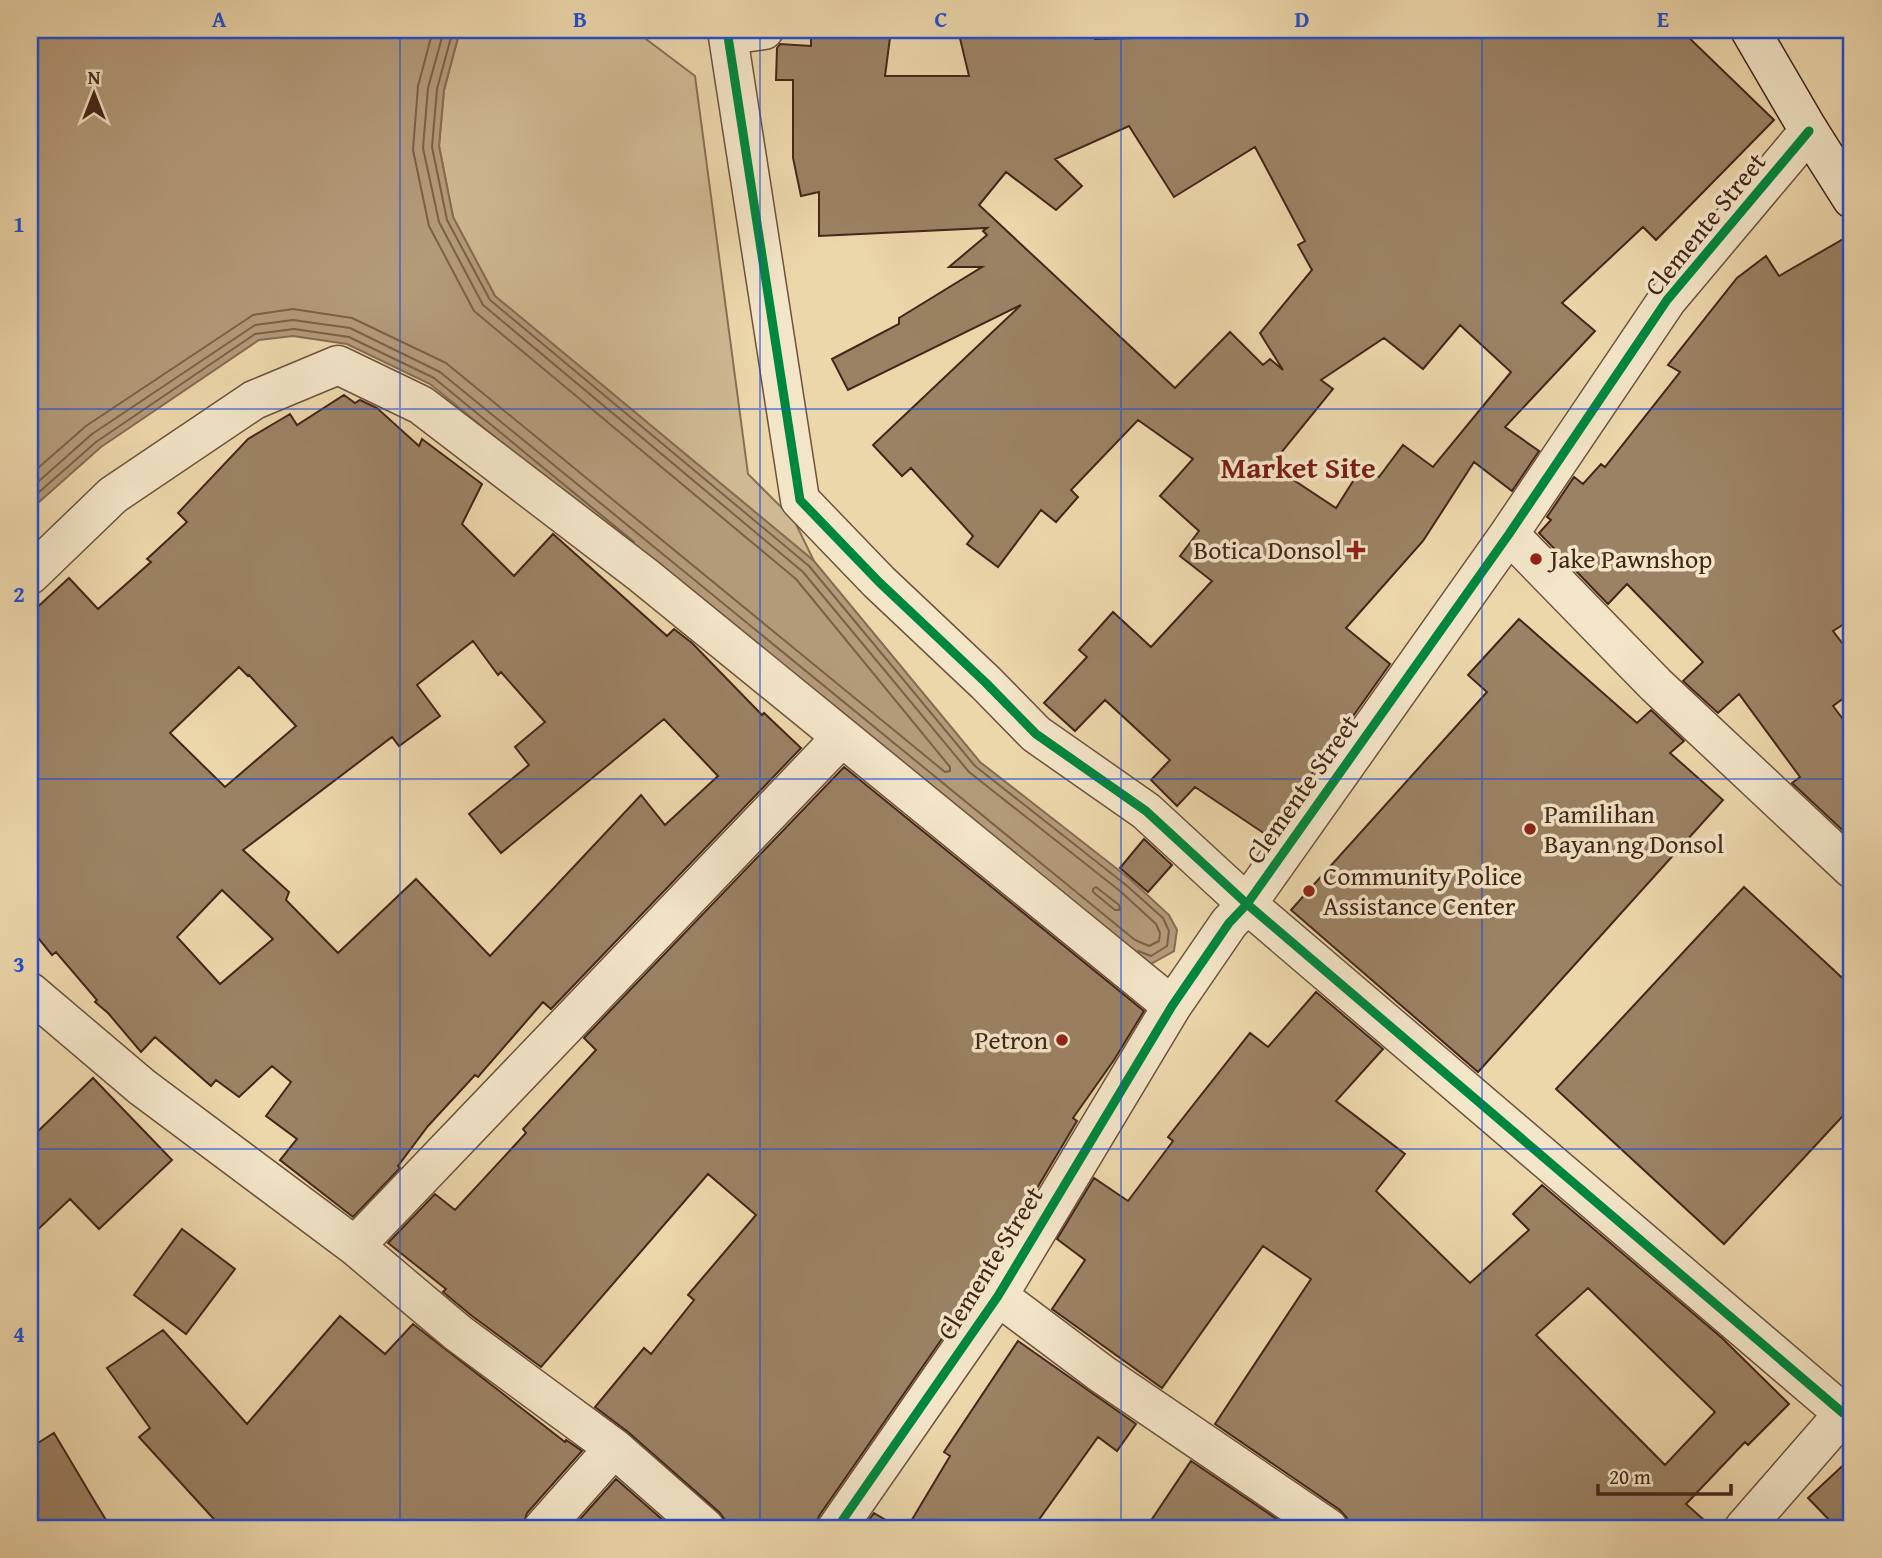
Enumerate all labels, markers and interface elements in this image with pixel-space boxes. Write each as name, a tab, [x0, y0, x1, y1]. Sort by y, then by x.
text: A	[212, 2, 227, 35]
text: B	[573, 2, 587, 35]
text: C	[934, 2, 948, 35]
text: D	[1295, 2, 1310, 35]
text: E	[1657, 2, 1669, 35]
north arrow	[60, 60, 130, 130]
text: N	[88, 63, 101, 91]
street label: Clemente Street	[1635, 144, 1775, 304]
text: 1	[13, 207, 25, 240]
district label: Market Site	[1220, 445, 1376, 489]
place label: Botica Donsol	[1193, 530, 1342, 569]
place label: Jake Pawnshop	[1547, 539, 1712, 578]
marker: Botica Donsol	[1348, 542, 1364, 558]
marker: Jake Pawnshop	[1528, 551, 1544, 567]
text: 2	[13, 577, 25, 610]
street label: Clemente Street	[1236, 706, 1368, 871]
place label: Pamilihan Bayan ng Donsol	[1544, 794, 1724, 863]
marker: Pamilihan Bayan ng Donsol	[1522, 821, 1538, 837]
place label: Community Police Assistance Center	[1323, 856, 1522, 925]
marker: Community Police Assistance Center	[1301, 883, 1317, 899]
text: 3	[13, 947, 25, 980]
place label: Petron	[974, 1020, 1048, 1059]
marker: Petron	[1054, 1032, 1070, 1048]
street label: Clemente Street	[927, 1178, 1052, 1347]
text: 4	[13, 1317, 25, 1350]
scale bar	[1598, 1453, 1731, 1497]
text: 20 m	[1609, 1461, 1651, 1492]

